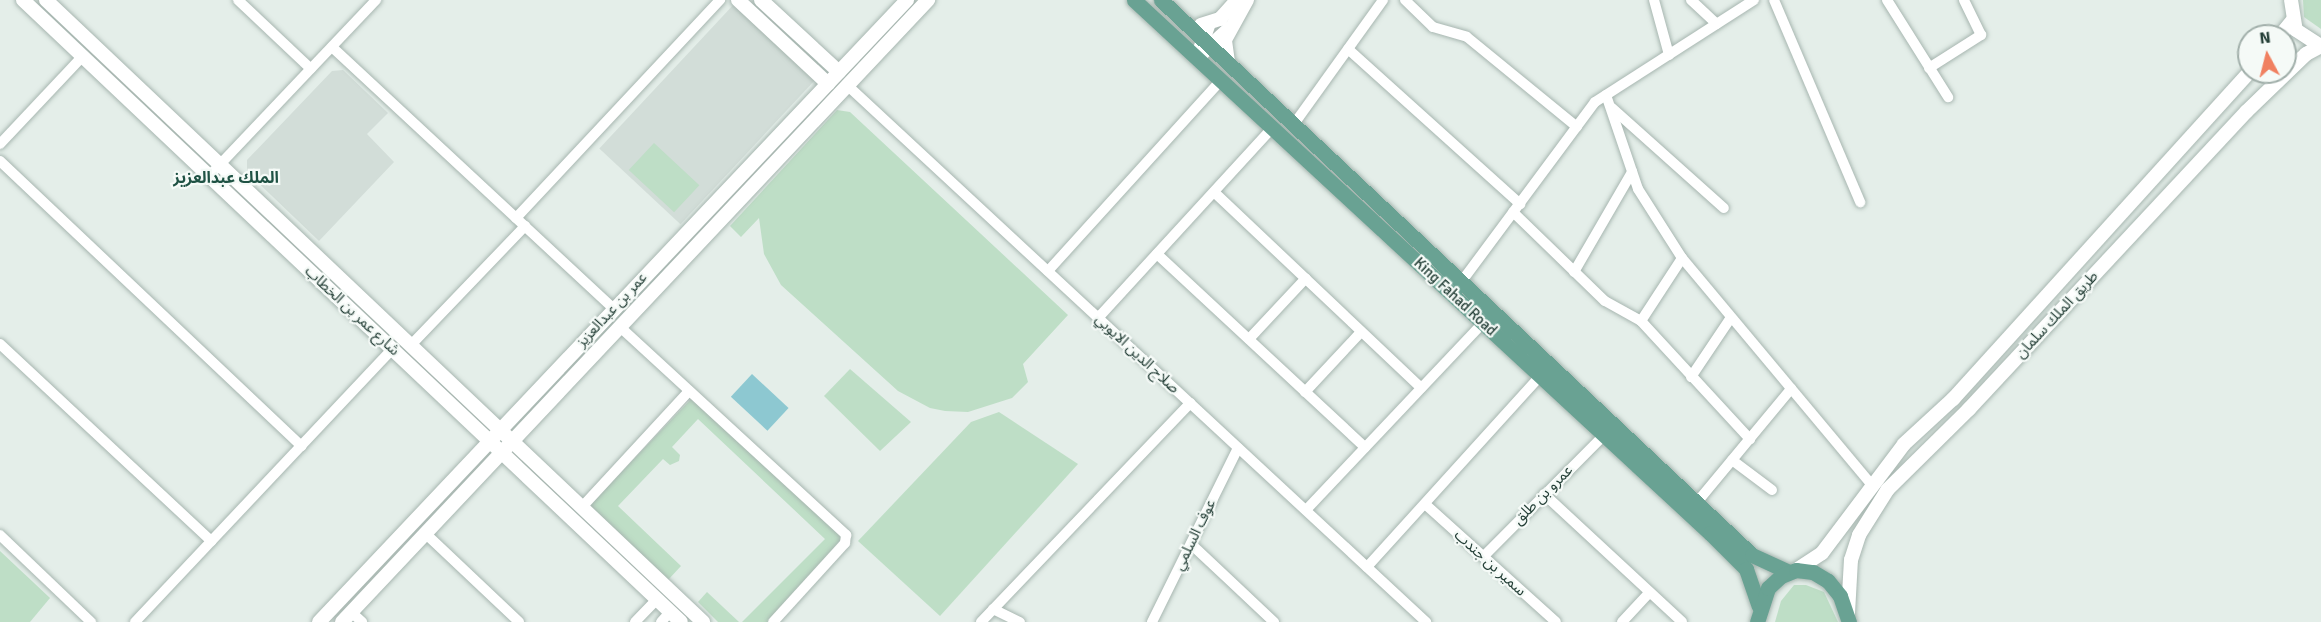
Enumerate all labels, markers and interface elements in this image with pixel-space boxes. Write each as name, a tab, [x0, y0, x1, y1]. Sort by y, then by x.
north arrow	[2237, 24, 2297, 84]
text: N	[2258, 28, 2272, 49]
district label: الملك عبدالعزيز	[173, 168, 279, 188]
street label: King Fahad Road	[1410, 254, 1500, 340]
street label: شارع عمر بن الخطاب	[301, 262, 403, 360]
street label: طريق الملك سلمان	[2012, 268, 2102, 362]
street label: عمر بن عبدالعزيز	[573, 269, 651, 351]
street label: صلاح الدين الايوبي	[1091, 310, 1183, 398]
street label: عمرو بن طلق	[1509, 461, 1577, 529]
street label: عوف السلمي	[1170, 496, 1220, 574]
street label: سمير بن جندب	[1450, 526, 1530, 600]

